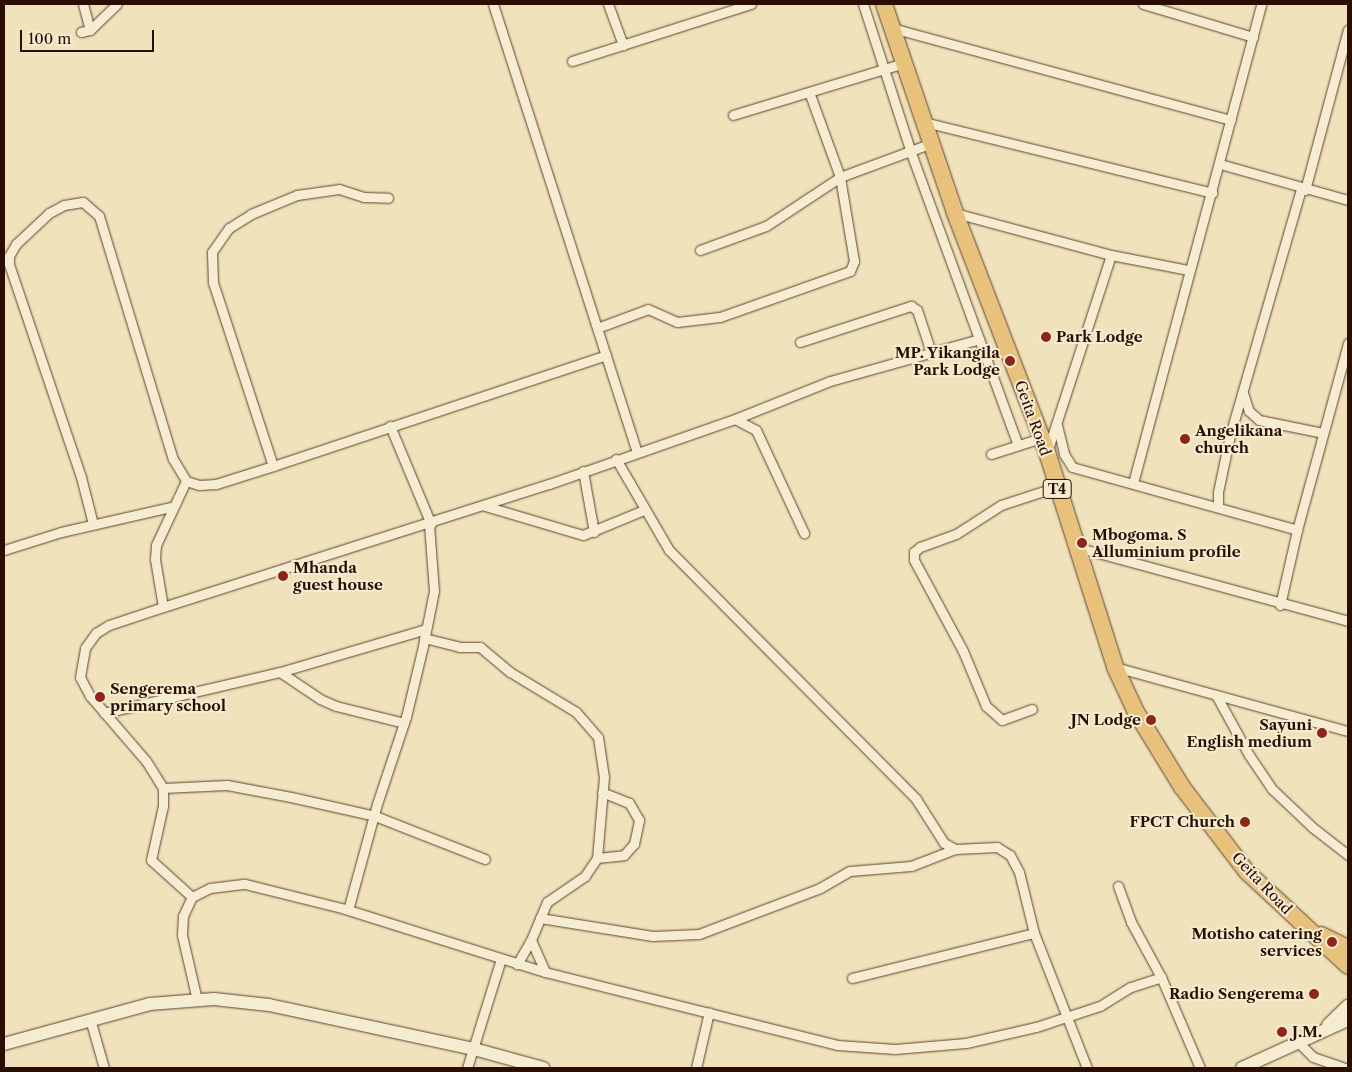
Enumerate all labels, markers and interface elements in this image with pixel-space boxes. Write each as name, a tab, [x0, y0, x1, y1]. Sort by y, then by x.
scale bar	[22, 20, 156, 52]
text: 100 m	[28, 29, 71, 48]
place label: Park Lodge	[1056, 328, 1143, 346]
marker: Park Lodge	[1040, 331, 1052, 343]
place label: MP. Yikangila Park Lodge	[894, 343, 1000, 378]
marker: MP. Yikangila Park Lodge	[1004, 355, 1016, 367]
street label: Geita Road	[1011, 378, 1055, 458]
place label: Angelikana church	[1195, 421, 1282, 456]
marker: Angelikana church	[1179, 433, 1191, 445]
road number: T4	[1042, 478, 1072, 500]
place label: Mbogoma. S Alluminium profile	[1092, 525, 1241, 560]
marker: Mbogoma. S Alluminium profile	[1076, 537, 1088, 549]
place label: Mhanda guest house	[293, 558, 383, 593]
marker: Mhanda guest house	[277, 570, 289, 582]
place label: Sengerema primary school	[110, 679, 227, 714]
marker: Sengerema primary school	[94, 691, 106, 703]
place label: JN Lodge	[1071, 711, 1141, 729]
marker: JN Lodge	[1145, 714, 1157, 726]
place label: Sayuni English medium	[1186, 715, 1312, 750]
marker: Sayuni English medium	[1316, 727, 1328, 739]
place label: FPCT Church	[1129, 813, 1235, 831]
marker: FPCT Church	[1239, 816, 1251, 828]
street label: Geita Road	[1228, 848, 1296, 918]
place label: Motisho catering services	[1191, 924, 1322, 959]
marker: Motisho catering services	[1326, 936, 1338, 948]
place label: Radio Sengerema	[1169, 985, 1304, 1003]
marker: Radio Sengerema	[1308, 988, 1320, 1000]
place label: J.M.	[1292, 1023, 1322, 1041]
marker: J.M.	[1276, 1026, 1288, 1038]

